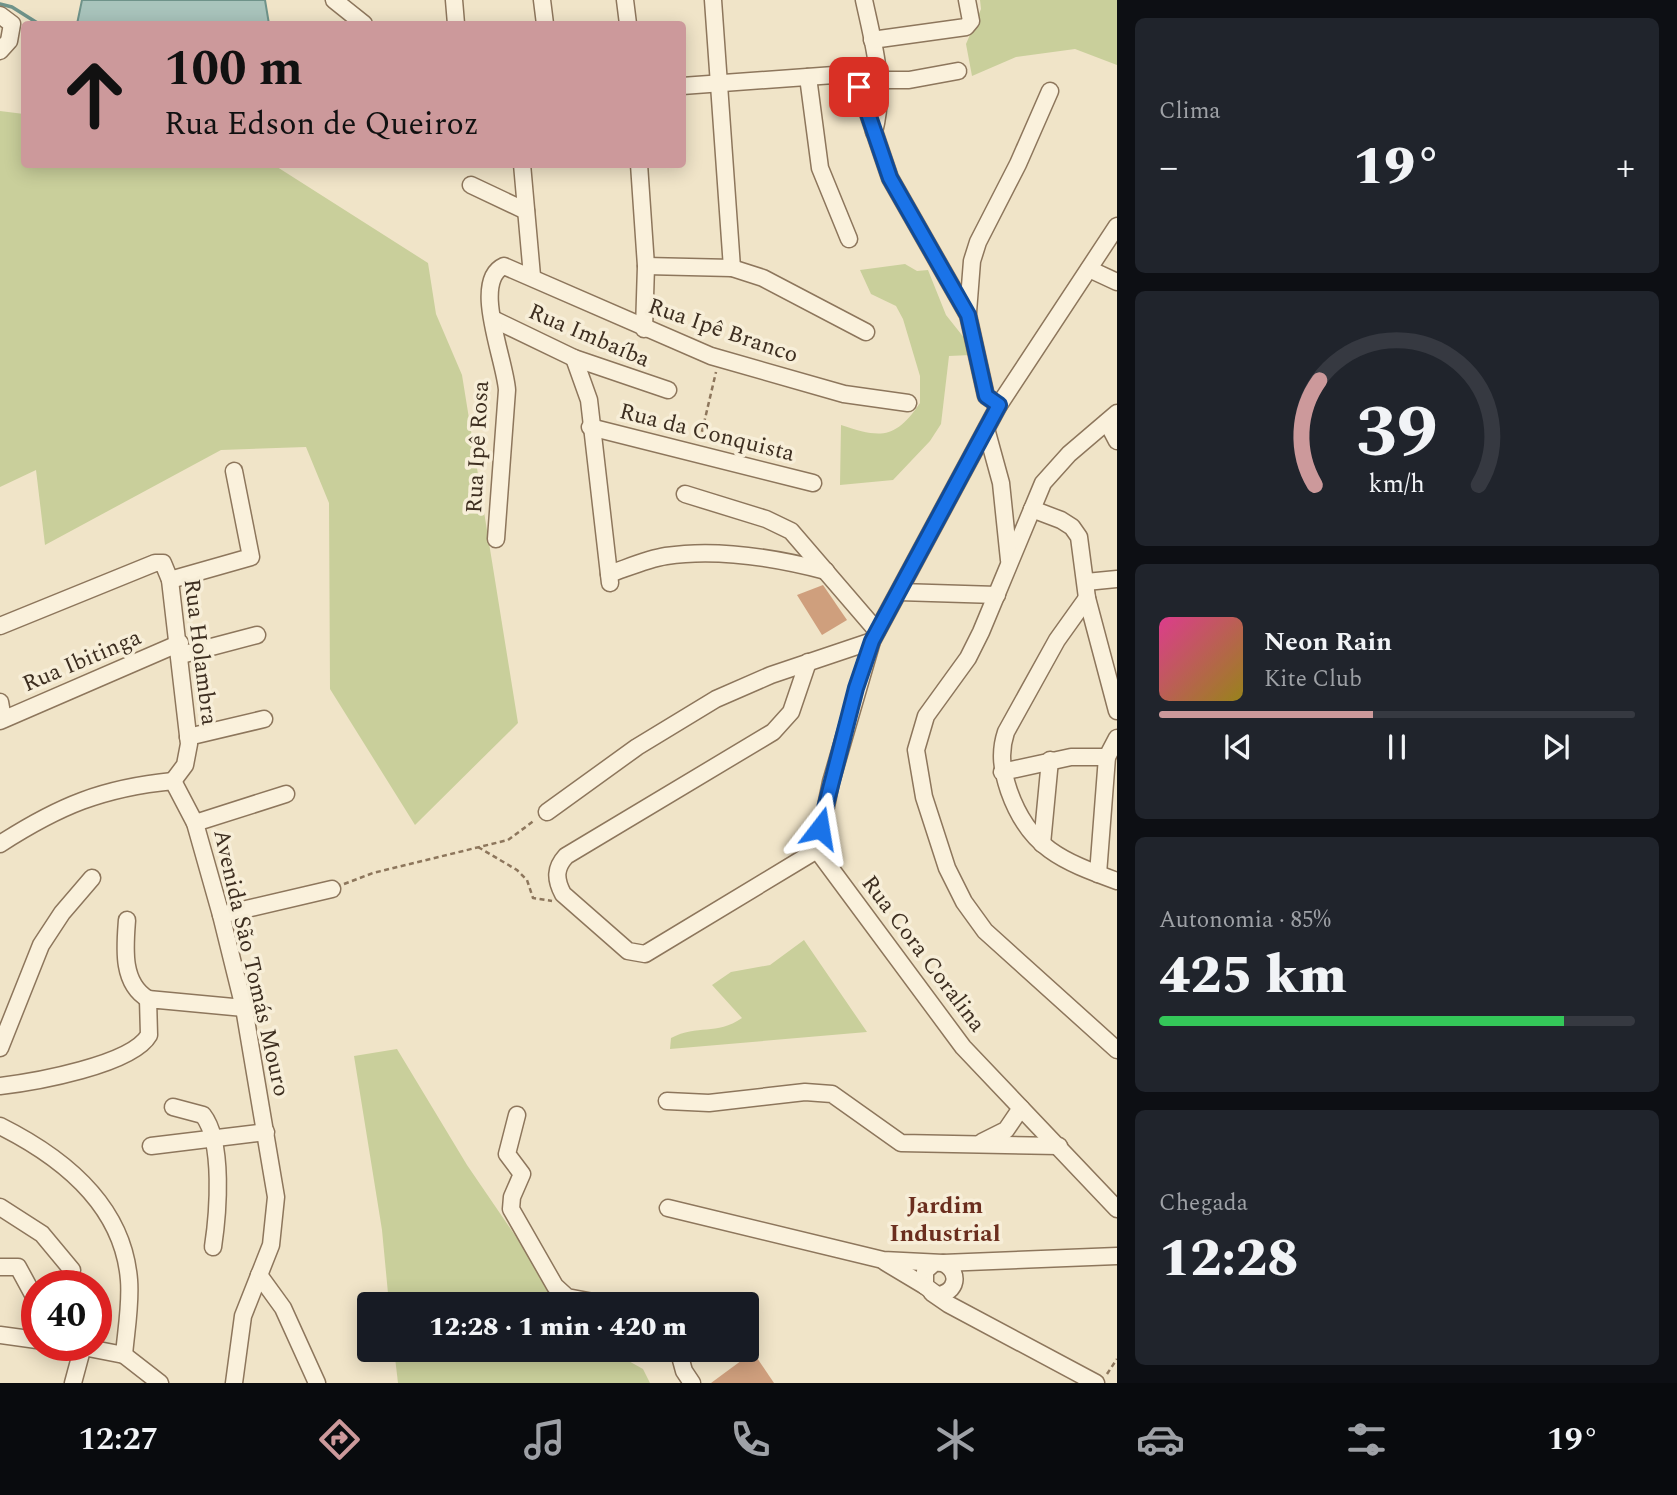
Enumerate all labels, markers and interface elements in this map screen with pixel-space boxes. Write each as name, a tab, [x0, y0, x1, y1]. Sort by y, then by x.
text: 100 m	[164, 32, 303, 107]
icon: ahead	[49, 49, 140, 140]
pin	[829, 57, 889, 117]
icon: arrive	[840, 68, 878, 106]
text: Clima	[1159, 94, 1221, 129]
text: Rua Edson de Queiroz	[164, 100, 479, 149]
text: 19°	[1353, 128, 1441, 207]
text: −	[1159, 139, 1178, 197]
text: +	[1616, 139, 1635, 197]
street label: Rua Ipê Branco	[643, 289, 803, 373]
street label: Rua Imbaíba	[523, 295, 655, 377]
text: 39	[1356, 378, 1438, 489]
street label: Rua Ipê Rosa	[457, 380, 499, 514]
street label: Rua da Conquista	[616, 394, 798, 472]
text: km/h	[1369, 465, 1425, 503]
street label: Rua Holambra	[174, 577, 226, 727]
street label: Rua Ibitinga	[17, 620, 147, 702]
text: Neon Rain	[1264, 622, 1392, 662]
text: Kite Club	[1264, 662, 1362, 697]
icon: previous	[1219, 728, 1257, 766]
icon: pause	[1378, 728, 1416, 766]
icon: next	[1537, 728, 1575, 766]
position arrow	[783, 791, 857, 865]
street label: Avenida São Tomás Mouro	[203, 826, 299, 1100]
street label: Rua Cora Coralina	[852, 868, 994, 1040]
text: Autonomia · 85%	[1159, 903, 1331, 938]
text: 425 km	[1159, 937, 1347, 1016]
text: Chegada	[1159, 1186, 1248, 1221]
district label: Jardim Industrial	[890, 1188, 1001, 1252]
text: 12:28	[1159, 1220, 1298, 1299]
speed limit sign: 40	[21, 1270, 112, 1361]
text: 12:28 · 1 min · 420 m	[429, 1307, 687, 1347]
text: 12:27	[78, 1415, 159, 1464]
icon: directions	[315, 1415, 364, 1464]
icon: music	[520, 1415, 569, 1464]
icon: phone	[726, 1415, 775, 1464]
icon: climate	[931, 1415, 980, 1464]
icon: car	[1136, 1415, 1185, 1464]
icon: filters	[1342, 1415, 1391, 1464]
text: 19°	[1547, 1415, 1599, 1464]

